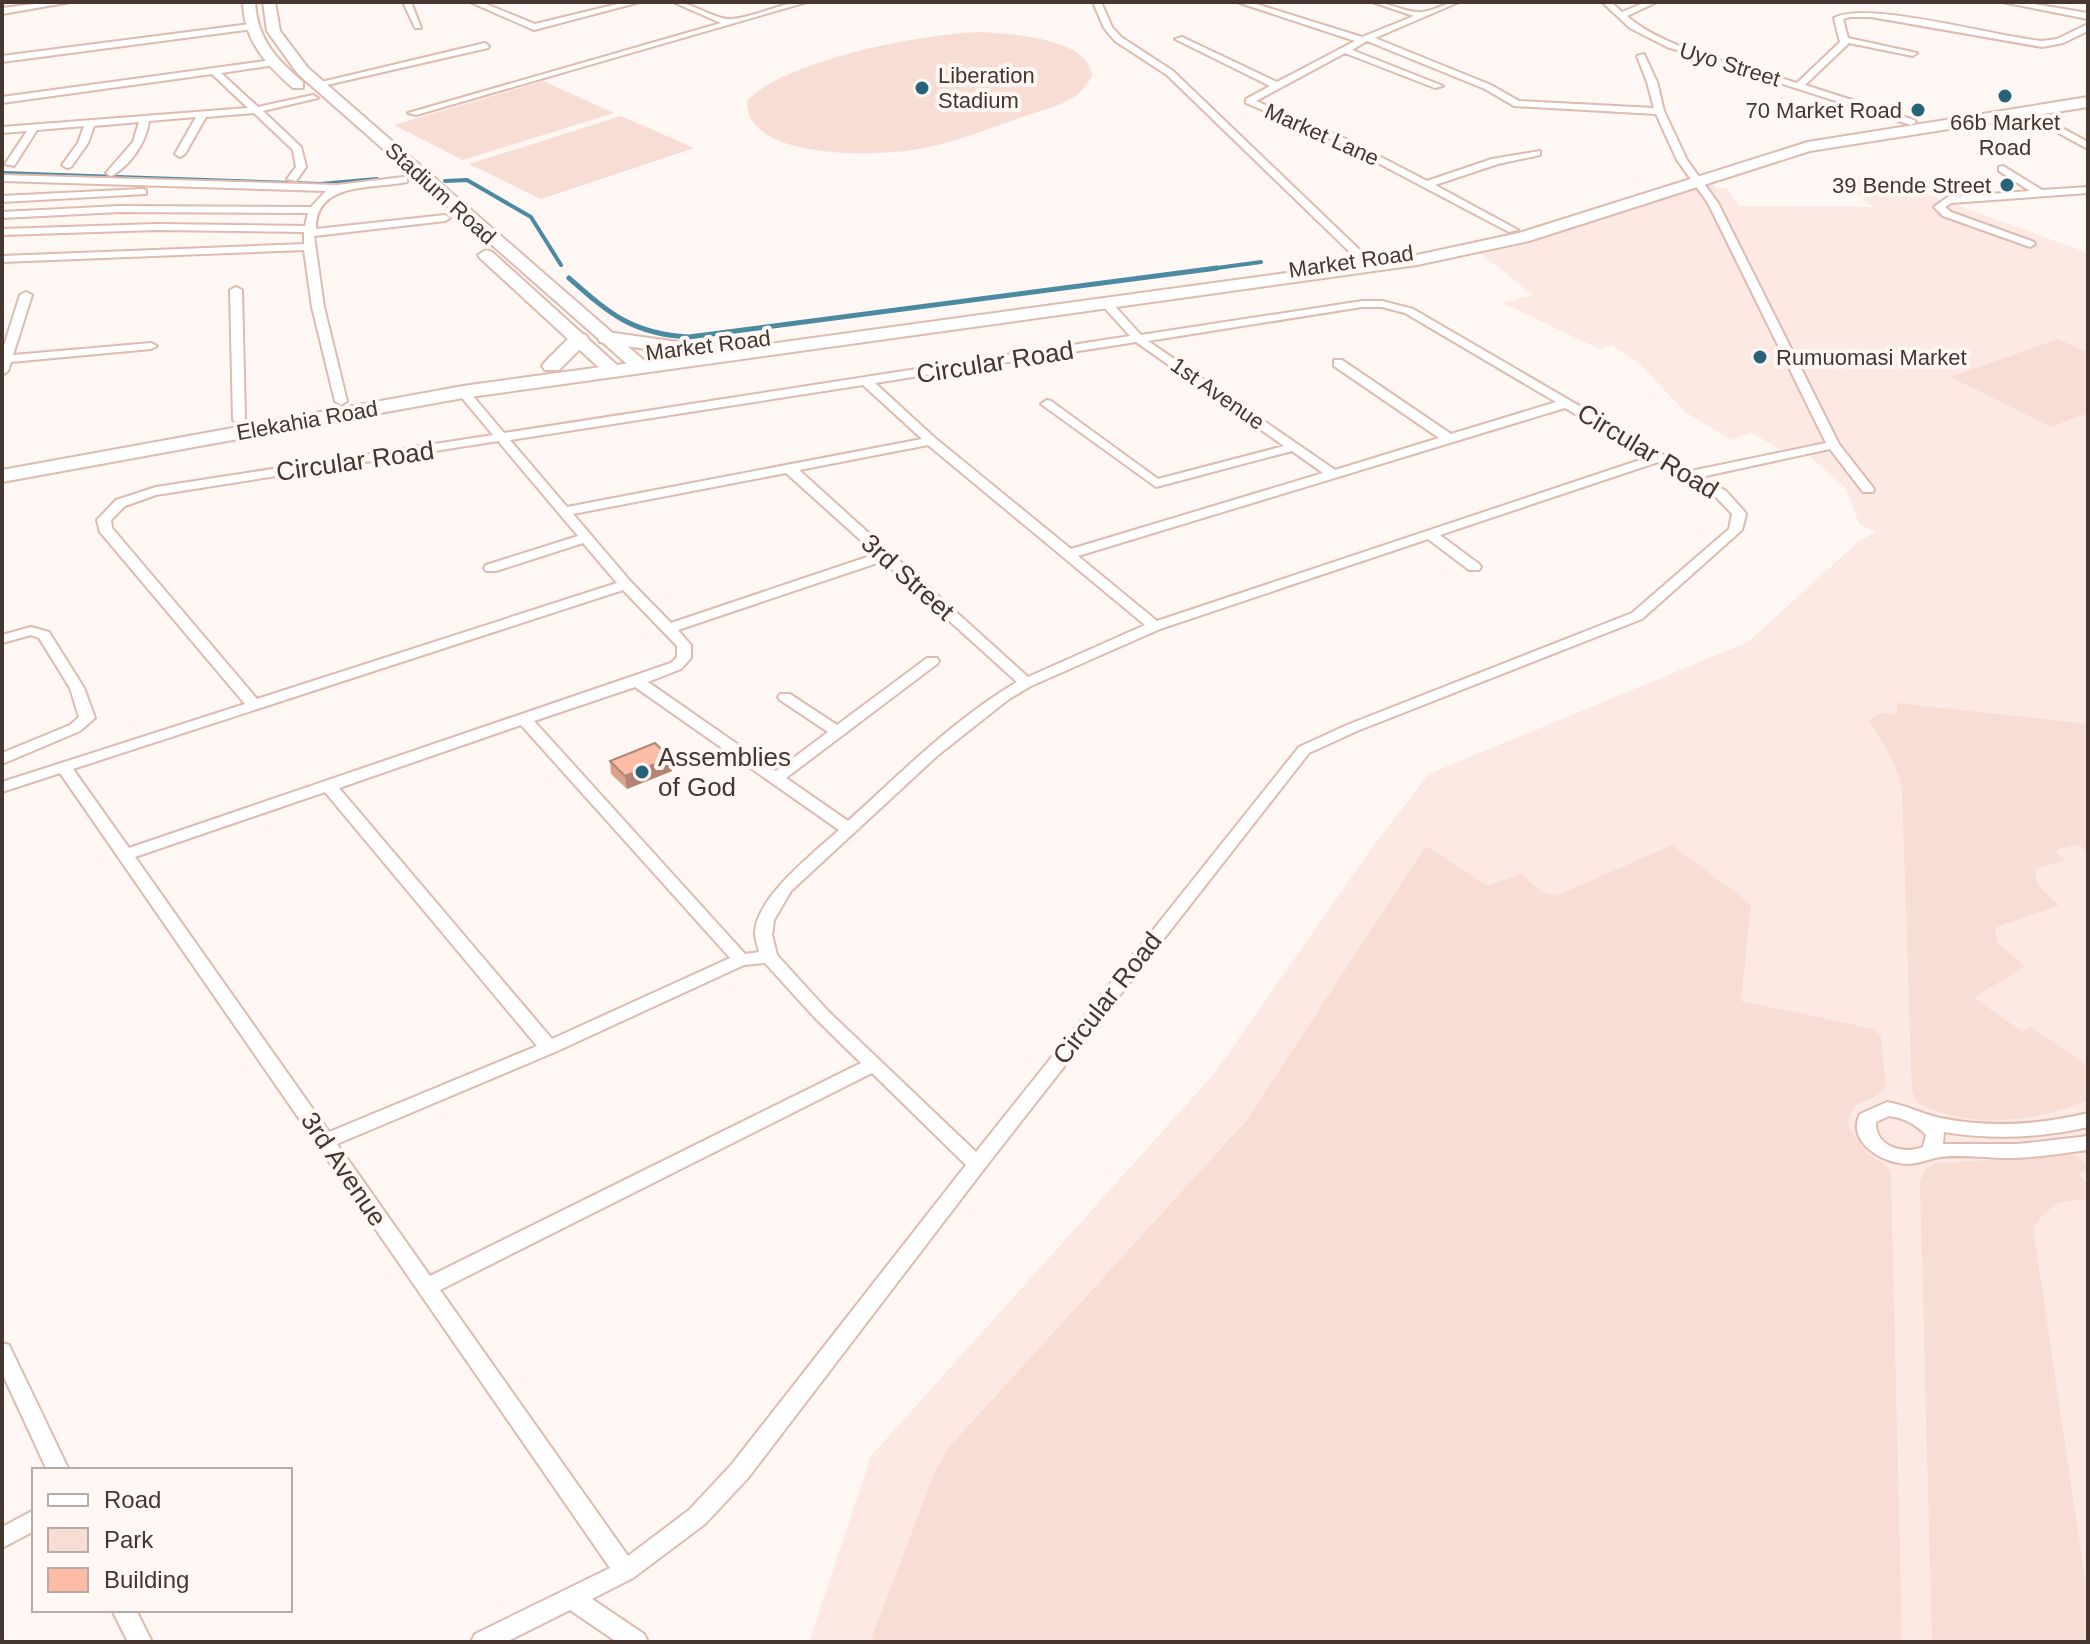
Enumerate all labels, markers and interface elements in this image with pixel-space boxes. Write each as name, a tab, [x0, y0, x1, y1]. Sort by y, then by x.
street label: Uyo Street	[1677, 37, 1783, 92]
place label: Liberation Stadium	[938, 63, 1035, 113]
marker: Liberation Stadium	[913, 79, 931, 97]
marker: 66b Market Road	[1996, 87, 2014, 105]
street label: Market Lane	[1261, 98, 1383, 171]
place label: 70 Market Road	[1745, 98, 1902, 123]
marker: 70 Market Road	[1909, 101, 1927, 119]
place label: 66b Market Road	[1950, 110, 2060, 160]
street label: Stadium Road	[380, 137, 501, 249]
place label: 39 Bende Street	[1832, 173, 1991, 198]
marker: 39 Bende Street	[1998, 176, 2016, 194]
street label: Market Road	[1287, 240, 1415, 283]
street label: Market Road	[644, 325, 772, 366]
street label: Circular Road	[914, 335, 1076, 389]
place label: Rumuomasi Market	[1776, 345, 1967, 370]
marker: Rumuomasi Market	[1751, 348, 1769, 366]
street label: 1st Avenue	[1166, 352, 1269, 435]
street label: Elekahia Road	[234, 396, 380, 445]
street label: Circular Road	[1572, 397, 1724, 505]
street label: Circular Road	[274, 435, 436, 487]
street label: 3rd Street	[856, 528, 961, 627]
place label: Assemblies of God	[658, 742, 791, 802]
marker: Assemblies of God	[633, 763, 651, 781]
street label: Circular Road	[1046, 926, 1168, 1070]
street label: 3rd Avenue	[295, 1106, 393, 1232]
legend	[32, 1468, 292, 1612]
text: Road	[104, 1486, 161, 1513]
text: Park	[104, 1526, 154, 1553]
text: Building	[104, 1566, 189, 1593]

